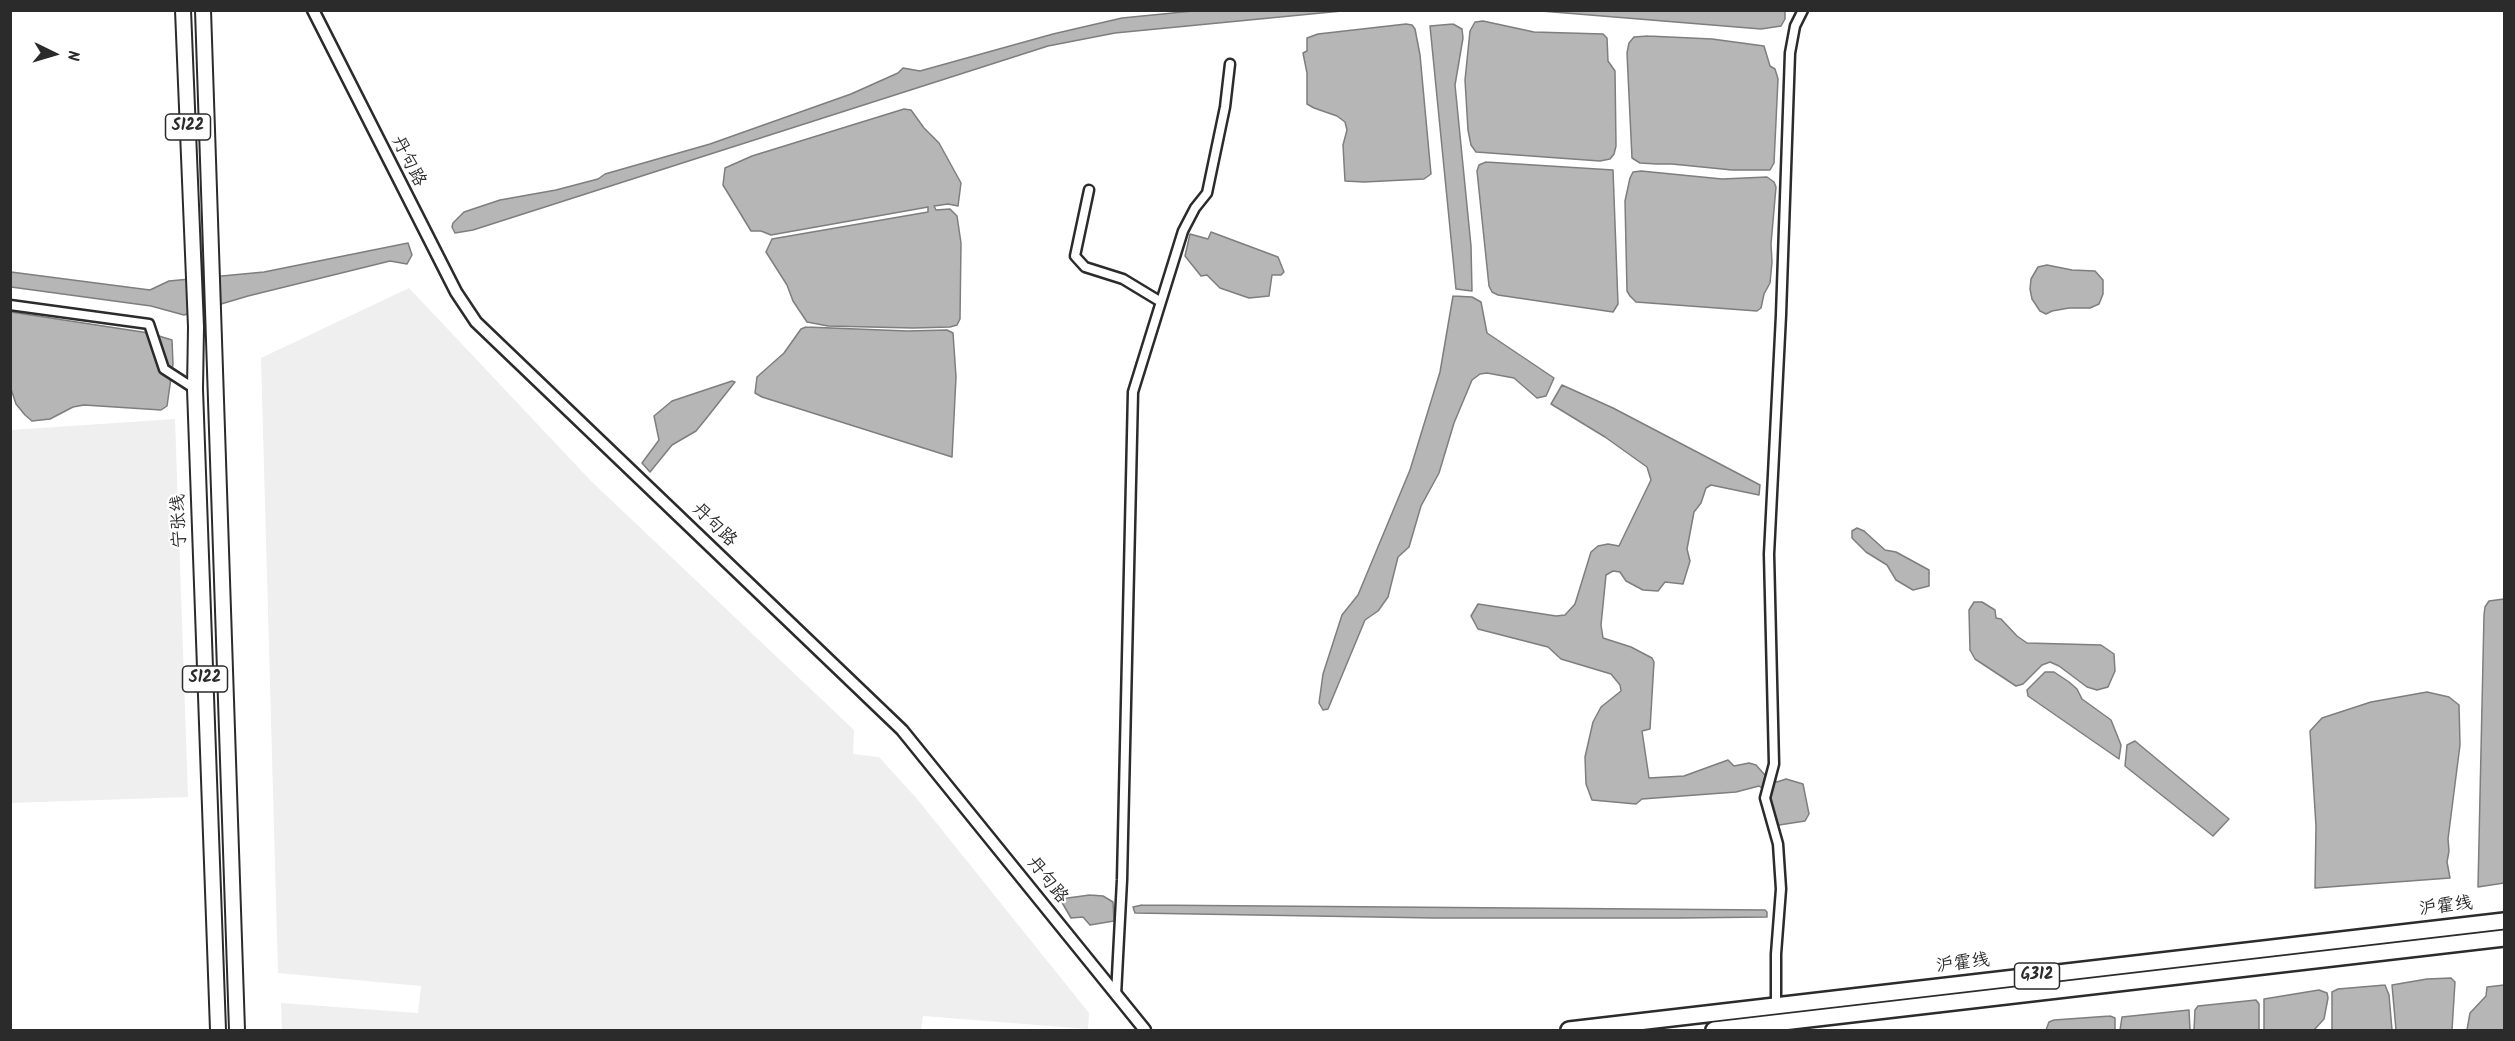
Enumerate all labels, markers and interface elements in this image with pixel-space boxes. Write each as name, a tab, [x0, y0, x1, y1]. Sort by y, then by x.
north arrow	[24, 24, 84, 84]
text: N	[60, 49, 85, 62]
road number: S122	[166, 114, 210, 140]
street label: 丹句路	[385, 133, 429, 191]
street label: 宁张线	[169, 494, 193, 548]
street label: 丹句路	[686, 499, 740, 553]
road number: S122	[182, 666, 228, 692]
street label: 丹句路	[1021, 853, 1071, 909]
street label: 沪霍线	[2418, 894, 2474, 922]
street label: 沪霍线	[1935, 951, 1991, 979]
road number: G312	[2014, 963, 2060, 989]

